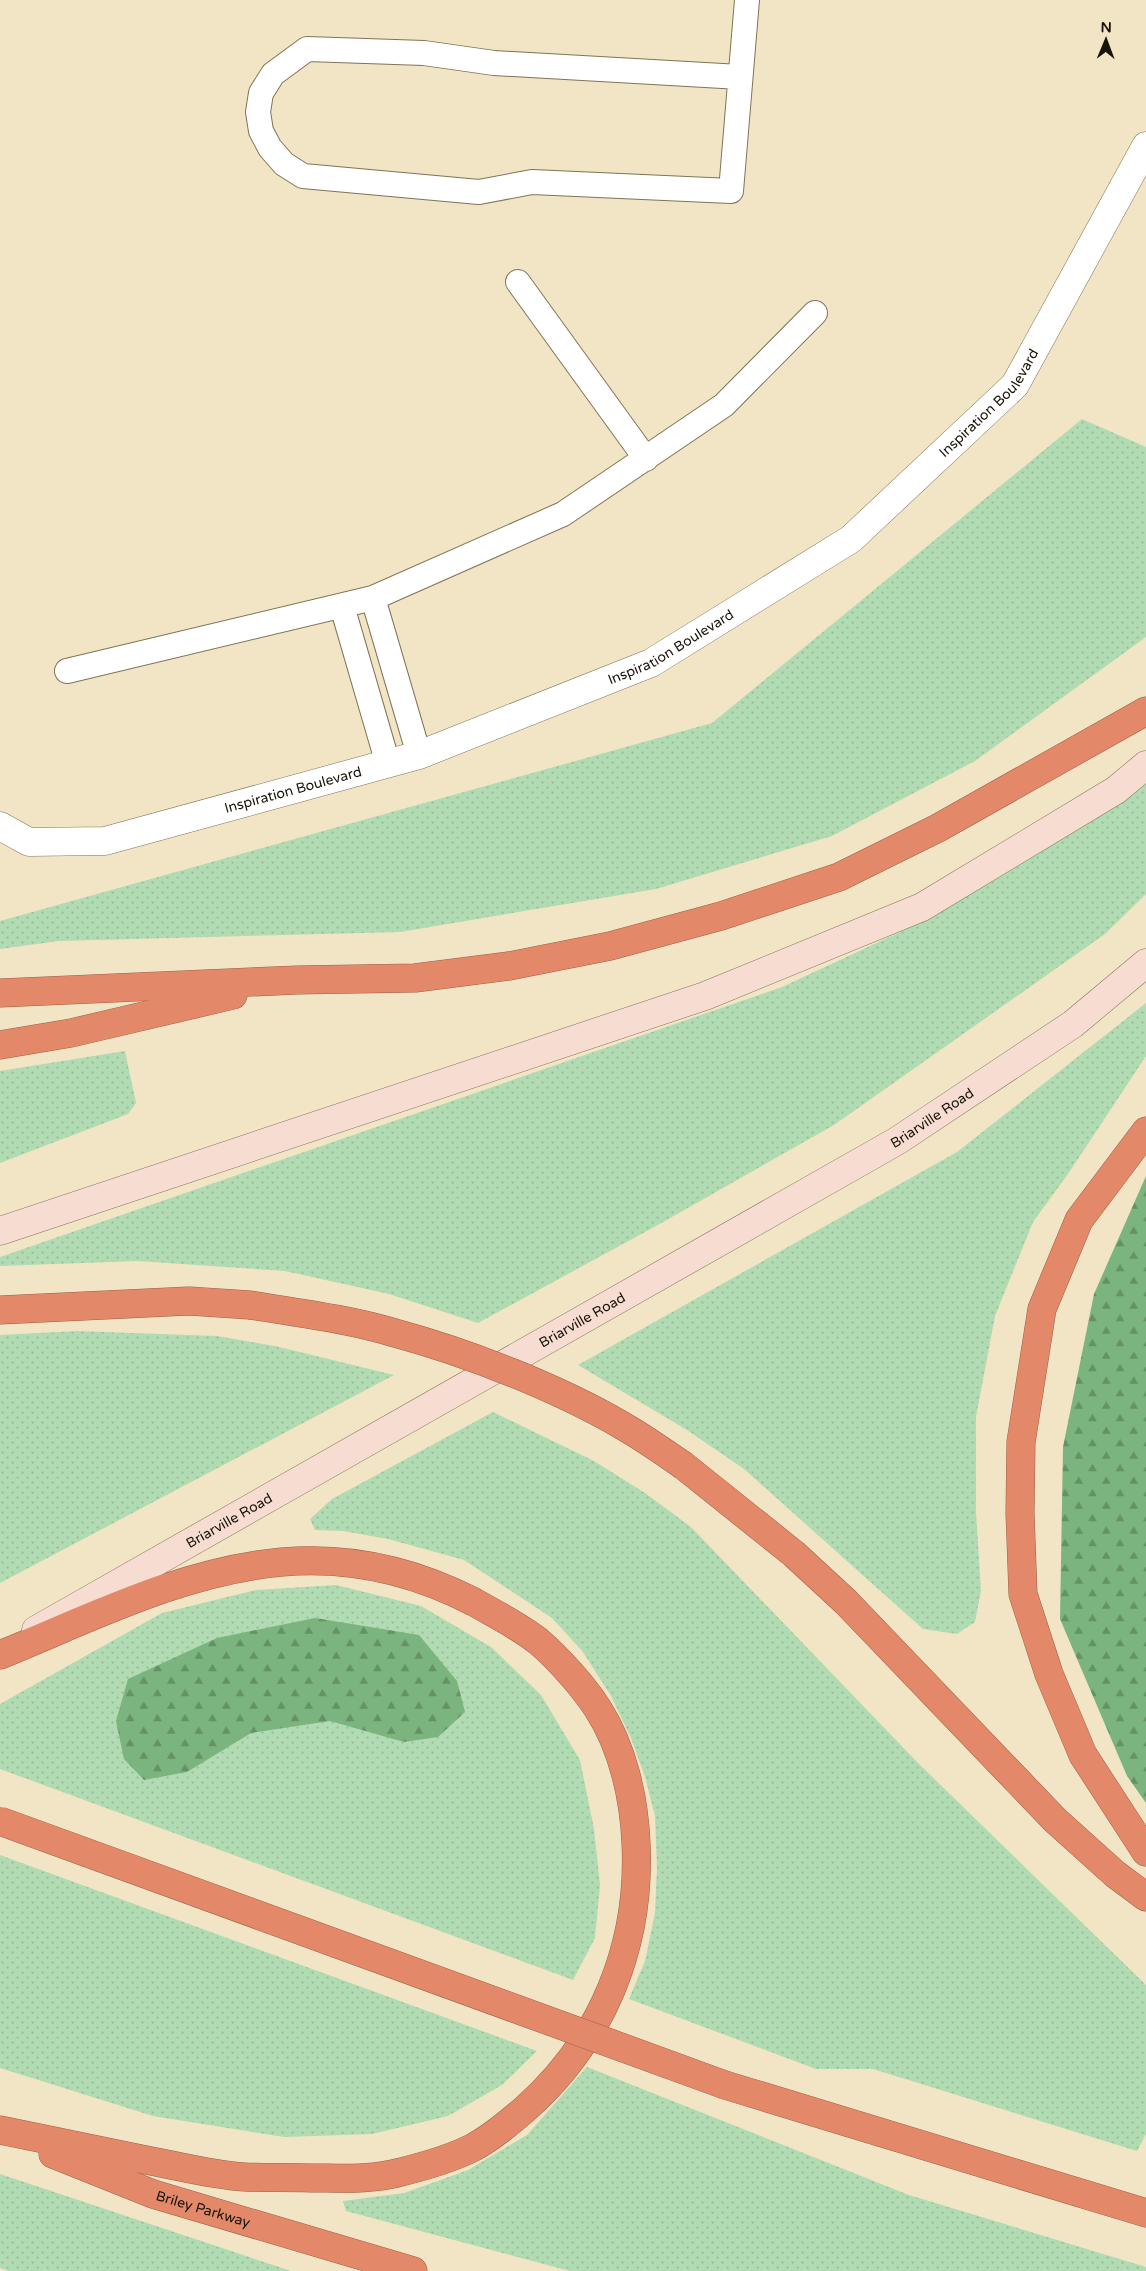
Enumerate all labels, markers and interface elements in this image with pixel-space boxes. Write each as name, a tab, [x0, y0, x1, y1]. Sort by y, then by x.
north arrow	[1081, 15, 1131, 65]
text: N	[1100, 19, 1112, 36]
street label: Inspiration Boulevard	[936, 346, 1042, 461]
street label: Inspiration Boulevard	[605, 606, 737, 688]
street label: Inspiration Boulevard	[223, 763, 363, 817]
street label: Briarville Road	[887, 1084, 977, 1152]
street label: Briarville Road	[536, 1289, 628, 1351]
street label: Briarville Road	[183, 1490, 275, 1552]
street label: Briley Parkway	[154, 2187, 252, 2231]

